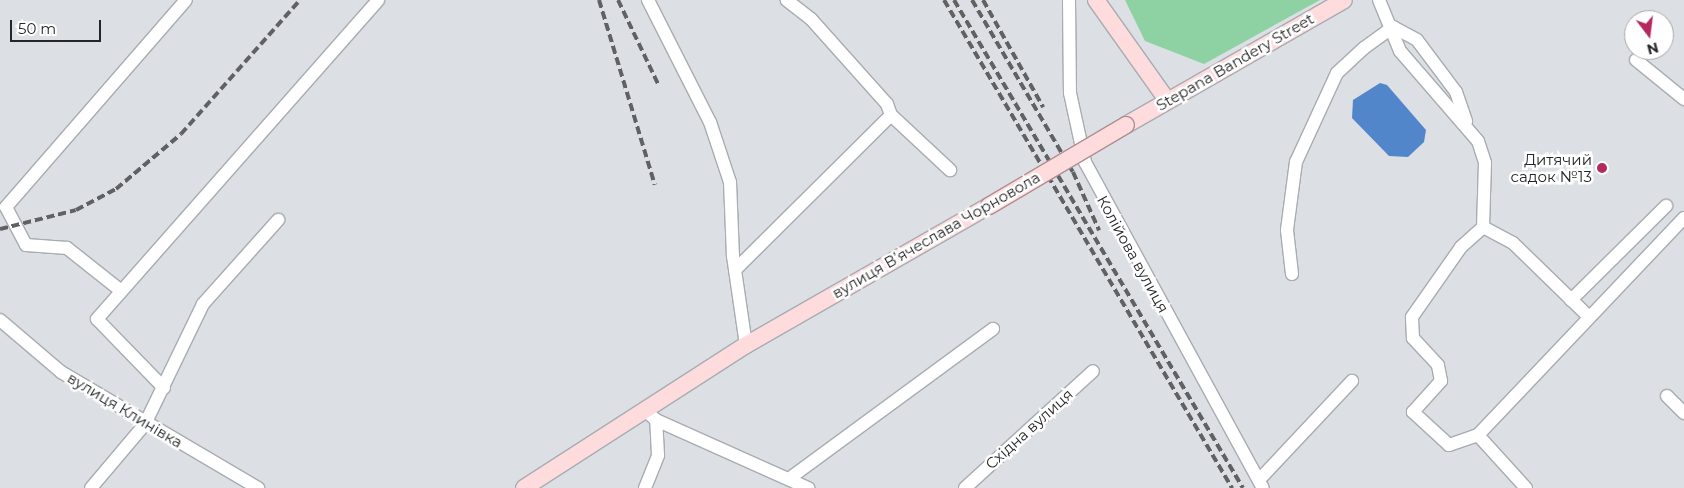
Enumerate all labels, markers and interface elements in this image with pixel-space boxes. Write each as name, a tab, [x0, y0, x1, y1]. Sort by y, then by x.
street label: Stepana Bandery Street	[1153, 9, 1317, 115]
scale bar	[12, 10, 104, 42]
north arrow	[1624, 10, 1674, 60]
text: 50 m	[18, 19, 56, 38]
text: N	[1645, 38, 1660, 59]
place label: Дитячий садок №13	[1511, 150, 1592, 185]
marker: Дитячий садок №13	[1596, 162, 1608, 174]
street label: вулиця Вʼячеслава Чорновола	[829, 168, 1043, 302]
street label: Колійова вулиця	[1093, 192, 1173, 316]
street label: вулиця Клинівка	[64, 369, 186, 451]
street label: Східна вулиця	[982, 385, 1076, 473]

